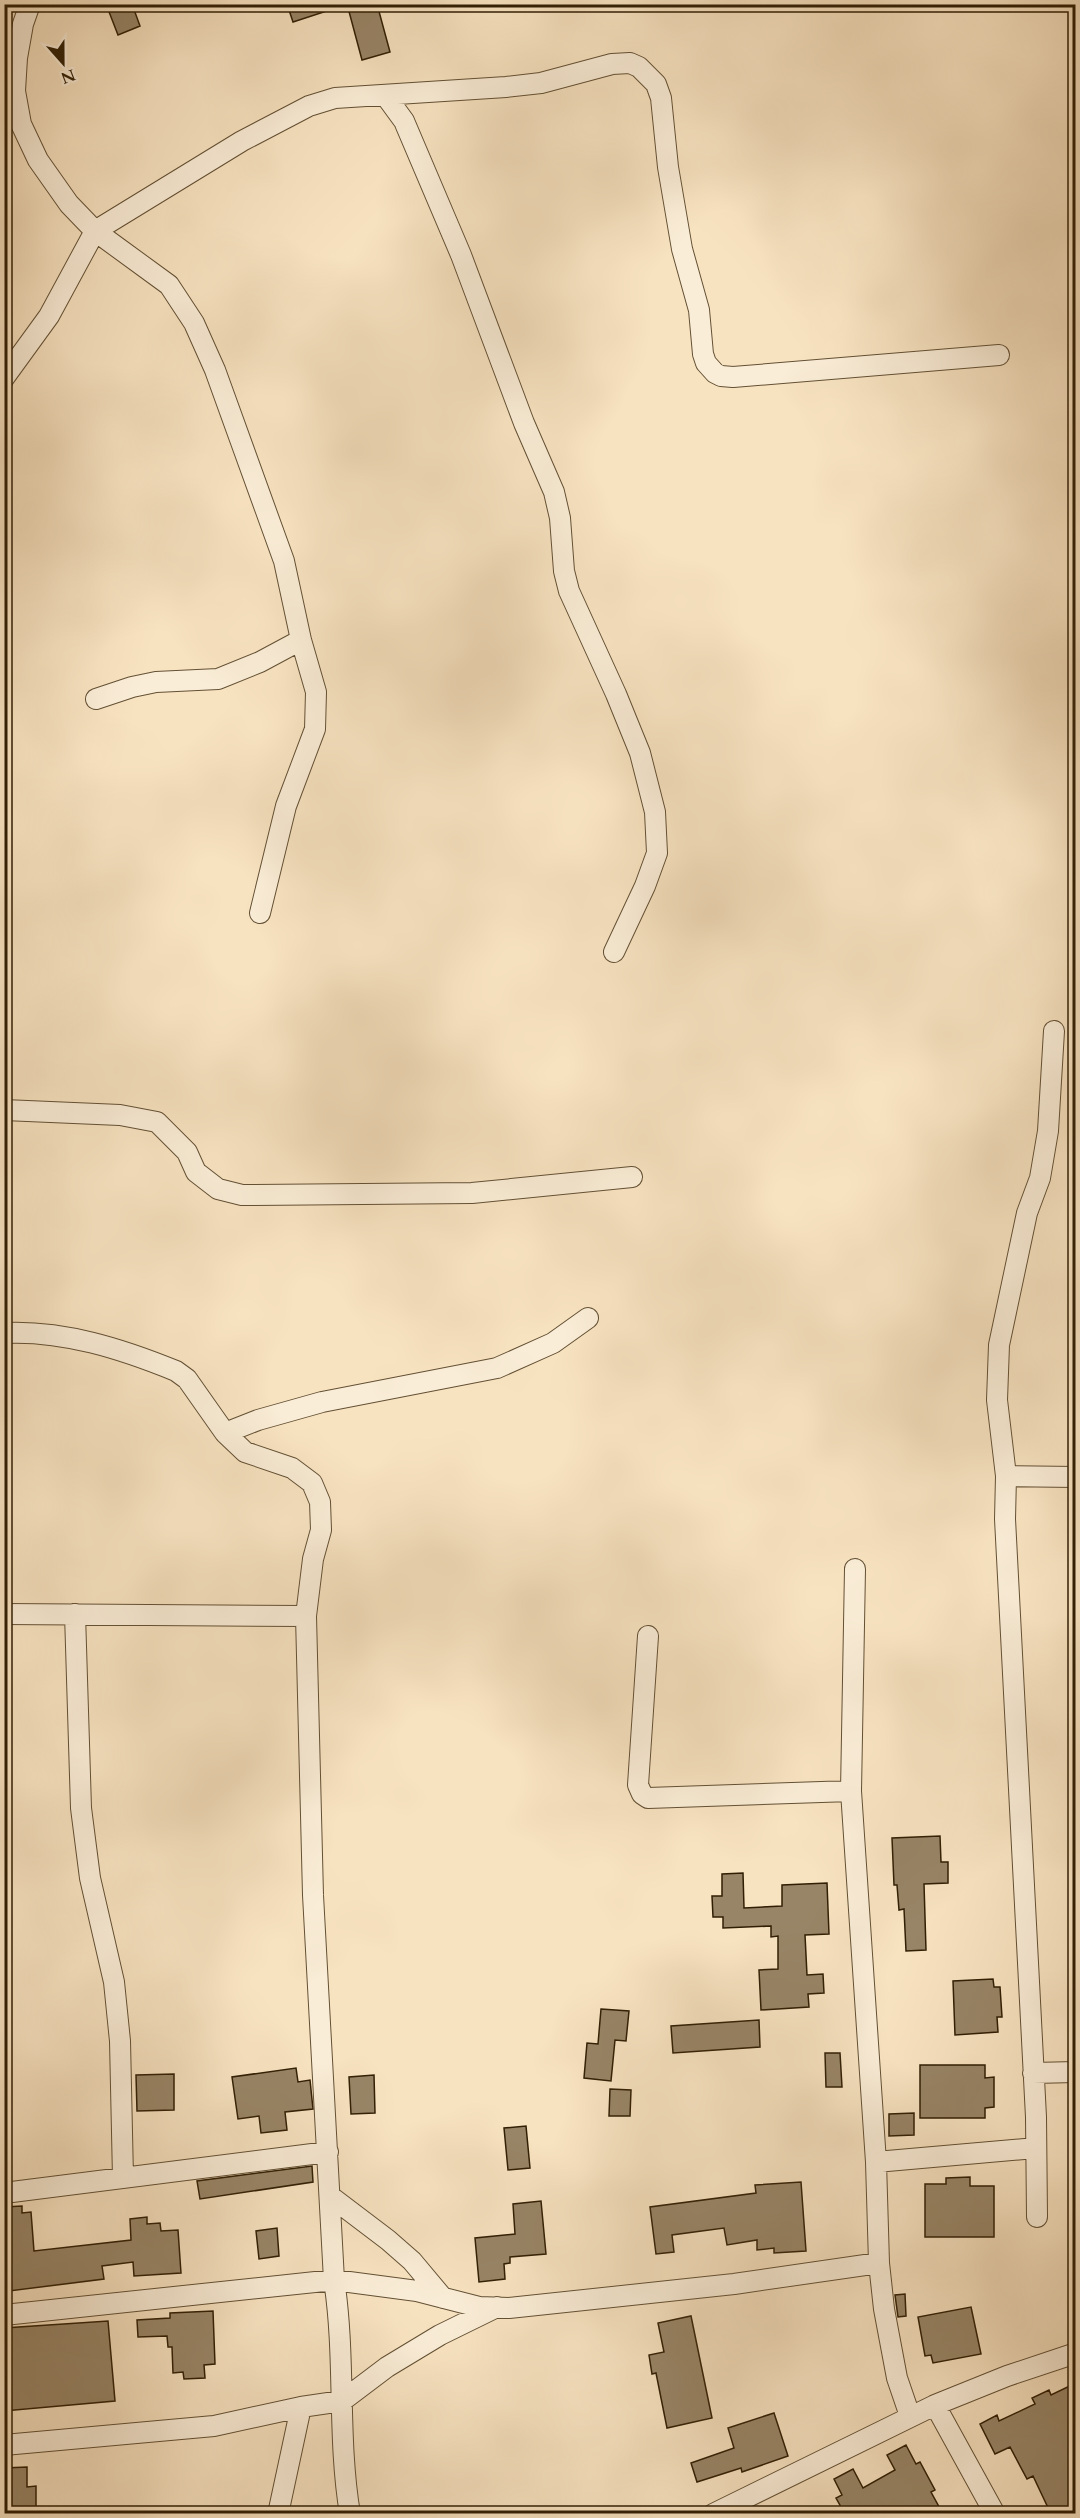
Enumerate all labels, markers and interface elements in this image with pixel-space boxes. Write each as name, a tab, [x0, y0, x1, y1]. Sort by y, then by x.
north arrow	[33, 33, 93, 93]
text: N	[57, 63, 78, 89]

